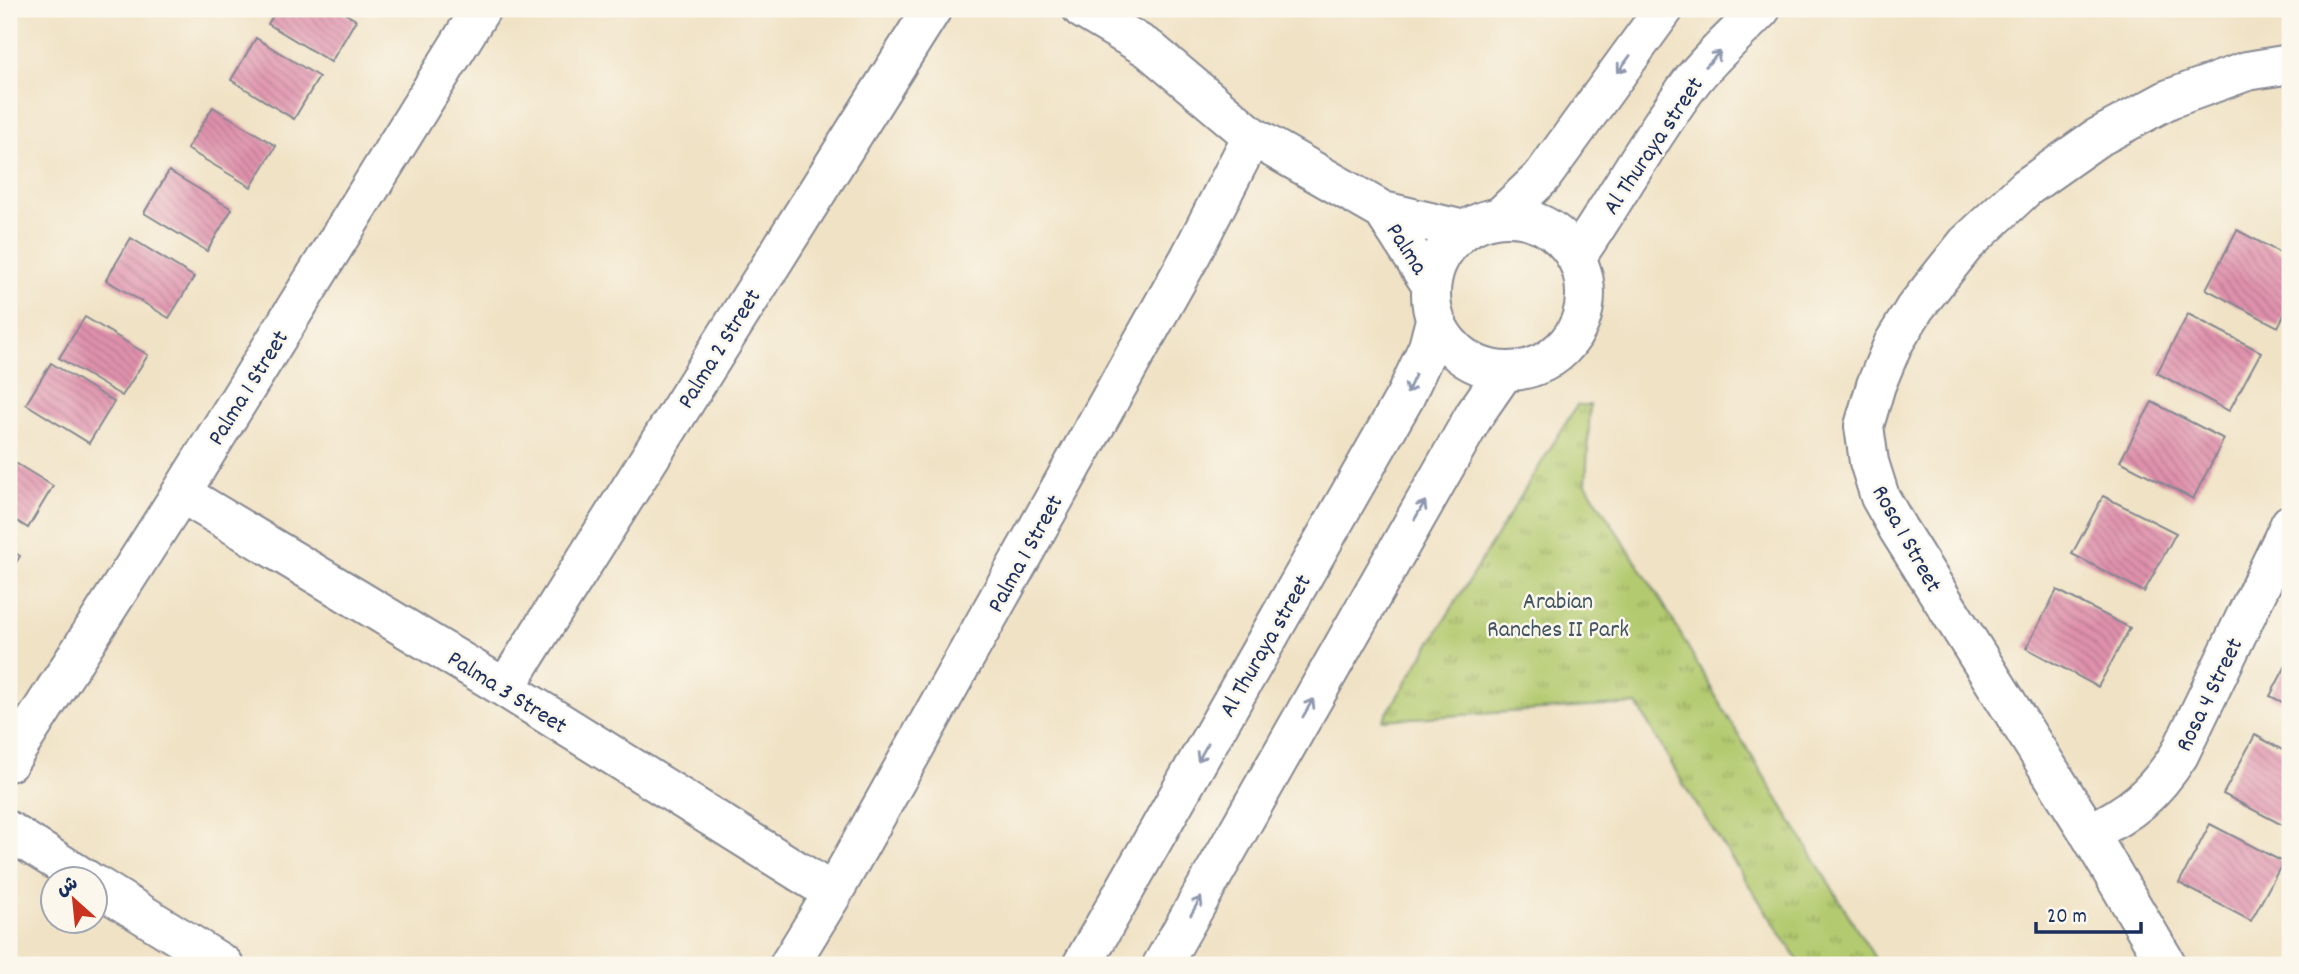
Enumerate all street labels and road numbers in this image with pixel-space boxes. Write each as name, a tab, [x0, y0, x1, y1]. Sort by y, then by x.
street label: Al Thuraya street	[1596, 71, 1713, 222]
street label: Palma	[1376, 217, 1435, 283]
street label: Palma 2 Street	[670, 283, 771, 416]
street label: Palma 1 Street	[201, 324, 299, 453]
street label: Rosa 1 Street	[1862, 479, 1949, 600]
street label: Palma 1 Street	[980, 489, 1073, 620]
street label: Al Thuraya street	[1212, 569, 1321, 724]
street label: Rosa 4 Street	[2168, 632, 2253, 758]
street label: Palma 3 Street	[440, 643, 573, 744]

